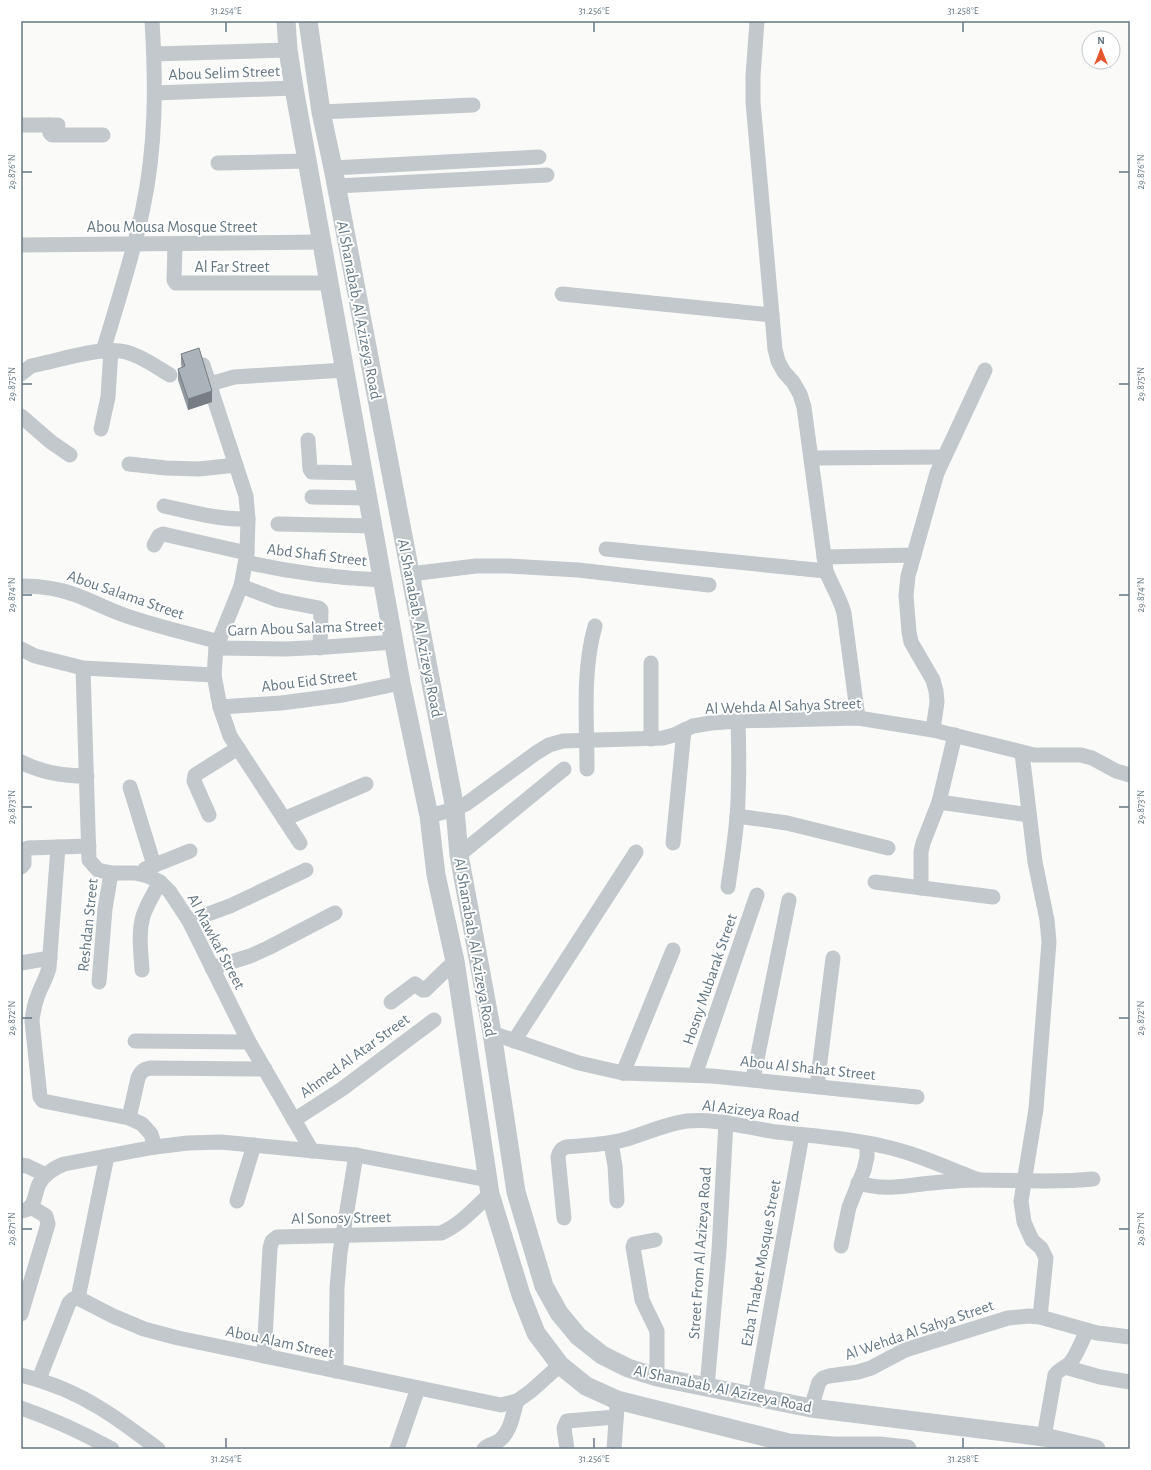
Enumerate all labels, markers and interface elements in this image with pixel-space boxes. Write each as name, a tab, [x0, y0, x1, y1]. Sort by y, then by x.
text: 31.254°E	[210, 6, 242, 16]
text: 31.256°E	[578, 6, 610, 16]
text: 31.258°E	[947, 6, 979, 16]
north arrow	[1081, 30, 1121, 70]
text: N	[1097, 35, 1105, 46]
street label: Abou Selim Street	[168, 63, 280, 83]
text: 29.876°N	[7, 155, 17, 189]
text: 29.876°N	[1136, 155, 1146, 189]
street label: Abou Mousa Mosque Street	[87, 219, 257, 235]
street label: Al Shanabab, Al Azizeya Road	[333, 220, 384, 401]
street label: Al Far Street	[194, 259, 270, 275]
text: 29.875°N	[7, 367, 17, 401]
text: 29.875°N	[1136, 367, 1146, 401]
street label: Al Shanabab, Al Azizeya Road	[394, 538, 445, 719]
street label: Abd Shafi Street	[266, 541, 368, 569]
street label: Abou Salama Street	[65, 567, 186, 622]
text: 29.874°N	[7, 577, 17, 613]
text: 29.874°N	[1136, 577, 1146, 613]
street label: Garn Abou Salama Street	[227, 617, 383, 639]
street label: Abou Eid Street	[260, 667, 358, 695]
street label: Al Wehda Al Sahya Street	[705, 695, 861, 718]
text: 29.873°N	[7, 790, 17, 824]
text: 29.873°N	[1136, 790, 1146, 824]
street label: Al Shanabab, Al Azizeya Road	[450, 856, 499, 1038]
street label: Reshdan Street	[75, 878, 101, 973]
street label: Al Mawkaf Street	[184, 891, 248, 992]
street label: Hosny Mubarak Street	[680, 912, 741, 1047]
text: 29.872°N	[7, 1001, 17, 1035]
text: 29.872°N	[1136, 1001, 1146, 1035]
street label: Ahmed Al Atar Street	[297, 1011, 412, 1101]
street label: Abou Al Shahat Street	[739, 1053, 876, 1083]
street label: Al Azizeya Road	[701, 1097, 800, 1126]
street label: Street From Al Azizeya Road	[686, 1166, 715, 1340]
street label: Ezba Thabet Mosque Street	[738, 1179, 784, 1348]
street label: Al Sonosy Street	[291, 1209, 391, 1228]
text: 29.871°N	[7, 1212, 17, 1246]
text: 29.871°N	[1136, 1212, 1146, 1246]
street label: Al Wehda Al Sahya Street	[843, 1297, 996, 1364]
street label: Abou Alam Street	[224, 1323, 335, 1361]
street label: Al Shanabab, Al Azizeya Road	[632, 1362, 813, 1417]
text: 31.254°E	[210, 1454, 242, 1464]
text: 31.256°E	[578, 1454, 610, 1464]
text: 31.258°E	[947, 1454, 979, 1464]

